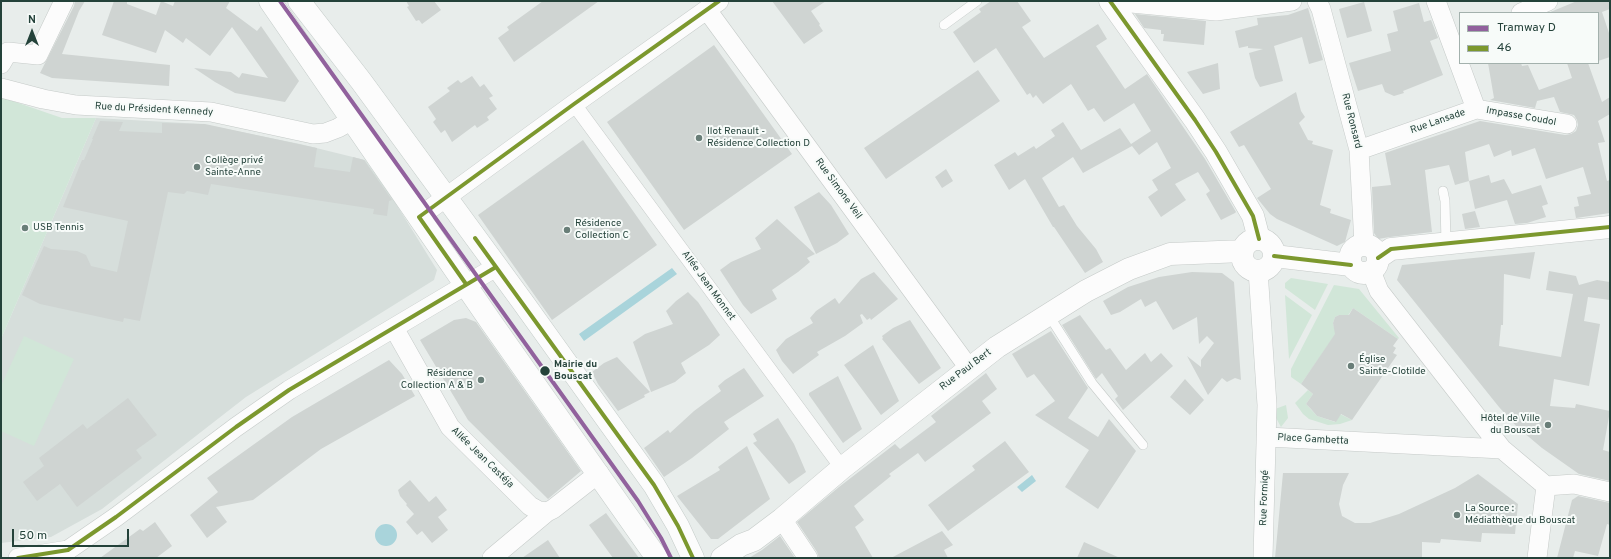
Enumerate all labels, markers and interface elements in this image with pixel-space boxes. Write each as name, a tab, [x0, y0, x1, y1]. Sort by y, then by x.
north arrow	[12, 12, 52, 52]
legend	[1459, 12, 1599, 64]
text: N	[28, 13, 36, 27]
text: Tramway D	[1497, 20, 1556, 36]
text: 46	[1497, 40, 1512, 56]
street label: Rue Ronsard	[1338, 92, 1364, 150]
street label: Rue du Président Kennedy	[95, 101, 213, 119]
street label: Impasse Coudol	[1485, 105, 1557, 129]
street label: Rue Lansade	[1409, 107, 1467, 137]
place label: Ilot Renault - Résidence Collection D	[707, 126, 810, 150]
marker: Ilot Renault - Résidence Collection D	[694, 133, 704, 143]
place label: Collège privé Sainte-Anne	[205, 155, 263, 178]
street label: Rue Simone Veil	[812, 156, 864, 222]
marker: Collège privé Sainte-Anne	[192, 162, 202, 172]
place label: Résidence Collection C	[575, 218, 629, 242]
place label: USB Tennis	[33, 222, 84, 234]
marker: USB Tennis	[20, 223, 30, 233]
marker: Résidence Collection C	[562, 225, 572, 235]
street label: Allée Jean Monnet	[679, 249, 737, 323]
street label: Rue Paul Bert	[938, 347, 994, 393]
place label: Église Sainte-Clotilde	[1359, 354, 1426, 378]
place label: Mairie du Bouscat	[554, 359, 597, 382]
marker: Église Sainte-Clotilde	[1346, 361, 1356, 371]
marker: Mairie du Bouscat	[538, 364, 552, 378]
place label: Résidence Collection A & B	[401, 368, 473, 392]
marker: Résidence Collection A & B	[476, 375, 486, 385]
place label: Hôtel de Ville du Bouscat	[1480, 413, 1540, 436]
marker: Hôtel de Ville du Bouscat	[1543, 420, 1553, 430]
street label: Allée Jean Castéja	[448, 425, 516, 491]
street label: Place Gambetta	[1277, 432, 1349, 448]
street label: Rue Formigé	[1258, 470, 1272, 526]
place label: La Source : Médiathèque du Bouscat	[1465, 503, 1575, 526]
marker: La Source : Médiathèque du Bouscat	[1452, 510, 1462, 520]
scale bar	[14, 521, 131, 547]
text: 50 m	[19, 528, 47, 544]

